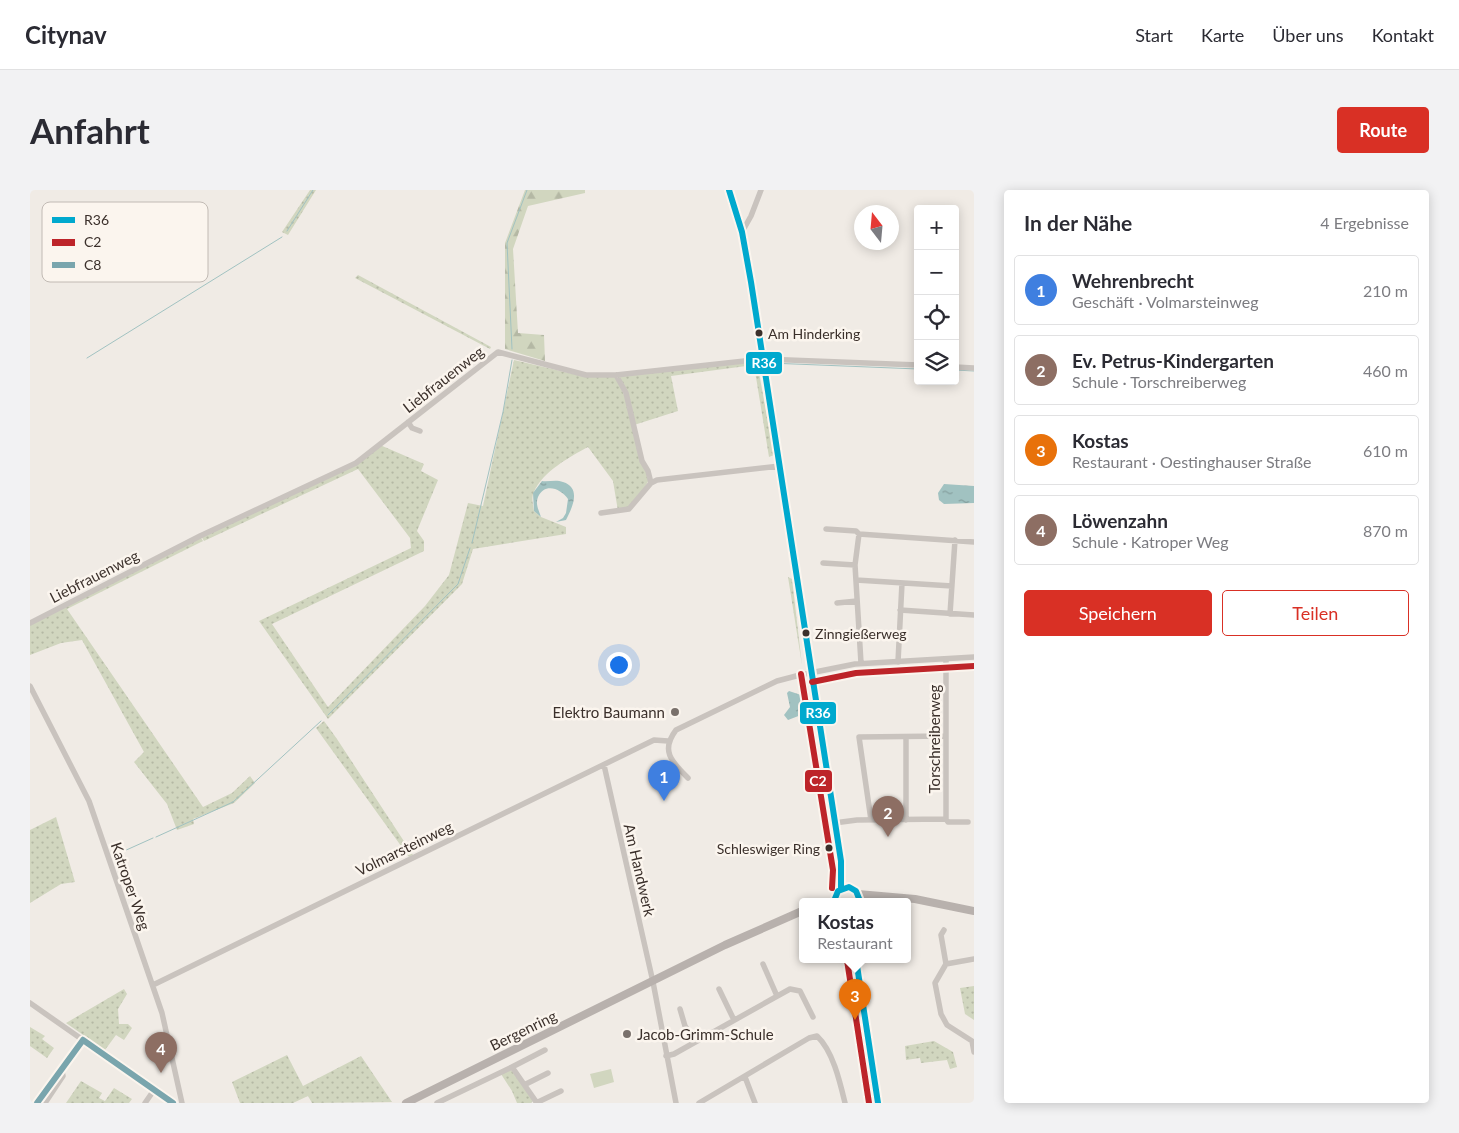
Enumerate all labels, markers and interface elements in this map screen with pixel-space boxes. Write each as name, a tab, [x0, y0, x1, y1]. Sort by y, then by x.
text: Citynav	[25, 20, 107, 49]
text: Start	[1135, 24, 1173, 46]
text: Karte	[1201, 24, 1244, 46]
text: Über uns	[1272, 24, 1344, 46]
text: Kontakt	[1372, 24, 1434, 46]
button: Route	[1337, 107, 1429, 153]
text: Anfahrt	[30, 109, 150, 151]
legend	[42, 202, 208, 282]
north arrow	[854, 205, 899, 250]
map controls	[914, 205, 959, 385]
button: +	[914, 205, 959, 250]
text: In der Nähe	[1024, 210, 1132, 235]
text: R36	[84, 211, 109, 228]
text: 4 Ergebnisse	[1320, 213, 1409, 232]
text: C2	[84, 233, 101, 250]
button: −	[914, 250, 959, 295]
text: C8	[84, 256, 101, 273]
text: Wehrenbrecht	[1072, 269, 1194, 292]
text: 1	[1036, 281, 1046, 300]
text: 210 m	[1363, 281, 1408, 300]
text: Geschäft · Volmarsteinweg	[1072, 292, 1259, 311]
button: locate	[914, 295, 959, 340]
place label: Am Hinderking	[768, 325, 860, 342]
marker: Am Hinderking	[754, 328, 764, 338]
button: layers	[914, 340, 959, 385]
street label: Liebfrauenweg	[399, 342, 487, 416]
text: Ev. Petrus-Kindergarten	[1072, 349, 1274, 372]
line badge: R36	[745, 351, 783, 375]
text: R36	[751, 354, 777, 371]
text: 2	[1036, 361, 1046, 380]
text: 460 m	[1363, 361, 1408, 380]
text: Schule · Torschreiberweg	[1072, 372, 1246, 391]
text: Kostas	[1072, 429, 1129, 452]
text: 3	[1036, 441, 1046, 460]
text: 610 m	[1363, 441, 1408, 460]
text: Restaurant · Oestinghauser Straße	[1072, 452, 1311, 471]
text: Löwenzahn	[1072, 509, 1168, 532]
text: 4	[1036, 521, 1046, 540]
text: 870 m	[1363, 521, 1408, 540]
text: Schule · Katroper Weg	[1072, 532, 1229, 551]
street label: Liebfrauenweg	[46, 546, 142, 606]
button: Speichern	[1024, 590, 1212, 636]
button: Teilen	[1222, 590, 1409, 636]
place label: Zinngießerweg	[815, 625, 907, 642]
marker: Zinngießerweg	[801, 628, 811, 638]
your location	[606, 652, 632, 678]
street label: Torschreiberweg	[925, 684, 943, 793]
line badge: R36	[799, 701, 837, 725]
place label: Elektro Baumann	[553, 703, 665, 721]
text: R36	[805, 704, 831, 721]
marker: Elektro Baumann	[669, 706, 681, 718]
pin: 1	[648, 760, 680, 801]
line badge: C2	[804, 769, 833, 793]
text: C2	[809, 772, 827, 789]
pin: 2	[872, 796, 904, 837]
street label: Volmarsteinweg	[353, 817, 455, 879]
street label: Am Handwerk	[621, 822, 659, 918]
street label: Katroper Weg	[108, 840, 155, 933]
place label: Schleswiger Ring	[717, 840, 820, 857]
marker: Schleswiger Ring	[824, 843, 834, 853]
popup	[799, 898, 911, 963]
text: Kostas	[817, 910, 874, 933]
text: Restaurant	[817, 933, 893, 952]
pin: 3	[839, 979, 871, 1020]
street label: Bergenring	[487, 1006, 559, 1054]
place label: Jacob-Grimm-Schule	[637, 1025, 774, 1043]
marker: Jacob-Grimm-Schule	[621, 1028, 633, 1040]
pin: 4	[145, 1032, 177, 1073]

